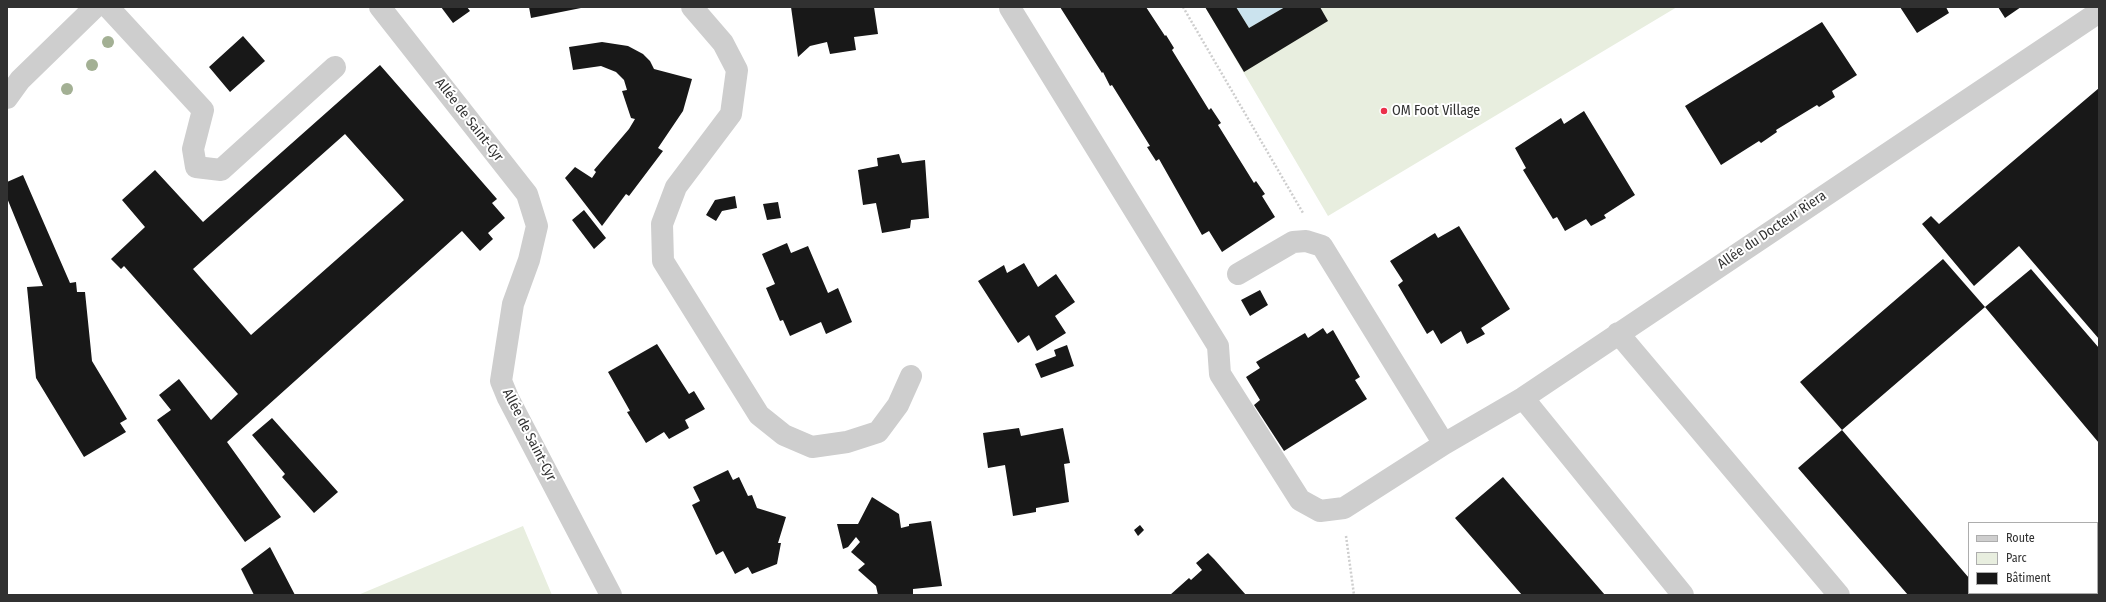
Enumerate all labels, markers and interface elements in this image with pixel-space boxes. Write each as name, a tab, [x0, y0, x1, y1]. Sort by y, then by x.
street label: Allée de Saint-Cyr	[431, 75, 507, 165]
place label: OM Foot Village	[1392, 103, 1480, 119]
marker: OM Foot Village	[1379, 106, 1389, 116]
street label: Allée du Docteur Riera	[1714, 187, 1830, 273]
street label: Allée de Saint-Cyr	[499, 386, 559, 484]
legend	[1968, 522, 2098, 594]
text: Route	[2006, 531, 2035, 545]
text: Parc	[2006, 551, 2027, 565]
text: Bâtiment	[2006, 571, 2051, 585]

